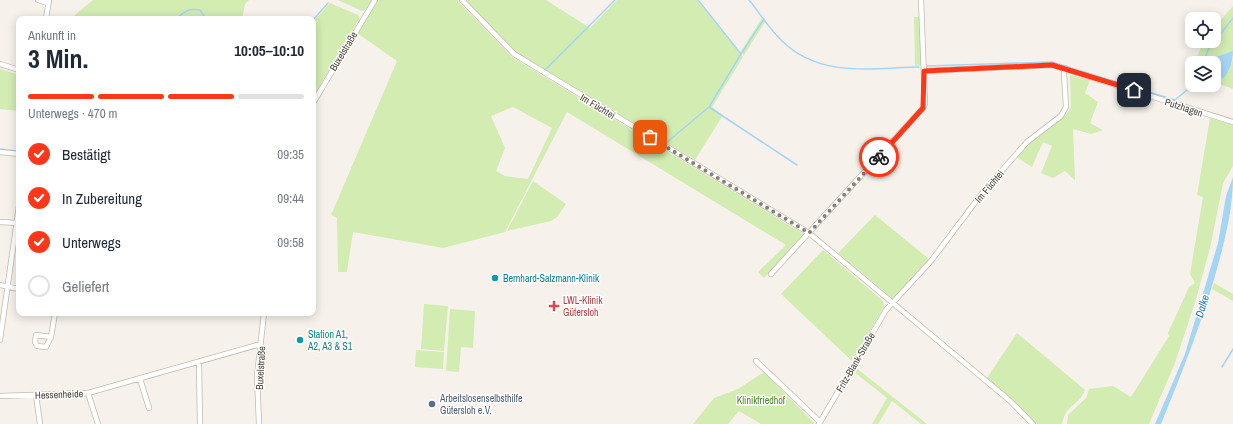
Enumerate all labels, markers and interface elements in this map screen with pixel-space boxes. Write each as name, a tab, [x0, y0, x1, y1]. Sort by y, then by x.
map controls	[1185, 12, 1221, 92]
button: locate	[1185, 12, 1221, 48]
text: Ankunft in	[28, 27, 76, 44]
street label: Buxelstraße	[327, 29, 360, 73]
text: 10:05–10:10	[234, 40, 304, 61]
text: 3 Min.	[28, 41, 88, 76]
button: layers	[1185, 56, 1221, 92]
pin	[1117, 73, 1151, 107]
icon: home	[1123, 79, 1145, 101]
street label: Im Füchtei	[578, 91, 618, 122]
street label: Putzhagen	[1163, 95, 1205, 120]
text: Unterwegs · 470 m	[28, 105, 117, 122]
pin	[633, 120, 667, 154]
icon: bag	[639, 126, 661, 148]
courier	[859, 137, 899, 177]
icon: check	[28, 143, 50, 165]
text: Bestätigt	[62, 144, 111, 165]
text: 09:35	[277, 146, 304, 163]
icon: bike	[868, 146, 890, 168]
street label: Im Füchtei	[972, 167, 1007, 205]
icon: check	[28, 187, 50, 209]
text: In Zubereitung	[62, 188, 142, 209]
text: 09:44	[277, 190, 304, 207]
icon: check	[28, 231, 50, 253]
text: Unterwegs	[62, 232, 121, 253]
text: 09:58	[277, 234, 304, 251]
place label: Bernhard-Salzmann-Klinik	[503, 272, 600, 285]
marker: Bernhard-Salzmann-Klinik	[490, 273, 500, 283]
text: Geliefert	[62, 276, 109, 297]
water label: Dalke	[1192, 293, 1212, 319]
place label: LWL-Klinik Gütersloh	[563, 294, 603, 319]
marker: LWL-Klinik Gütersloh	[548, 300, 560, 312]
place label: Station A1, A2, A3 & S1	[307, 328, 353, 353]
street label: Fritz-Blank-Straße	[833, 330, 878, 395]
marker: Station A1, A2, A3 & S1	[295, 335, 305, 345]
street label: Buxelstraße	[253, 345, 268, 390]
street label: Hessenheide	[35, 387, 84, 402]
place label: Arbeitslosenselbsthilfe Gütersloh e.V.	[439, 392, 523, 417]
park label: Klinikfriedhof	[737, 394, 786, 407]
marker: Arbeitslosenselbsthilfe Gütersloh e.V.	[427, 399, 437, 409]

